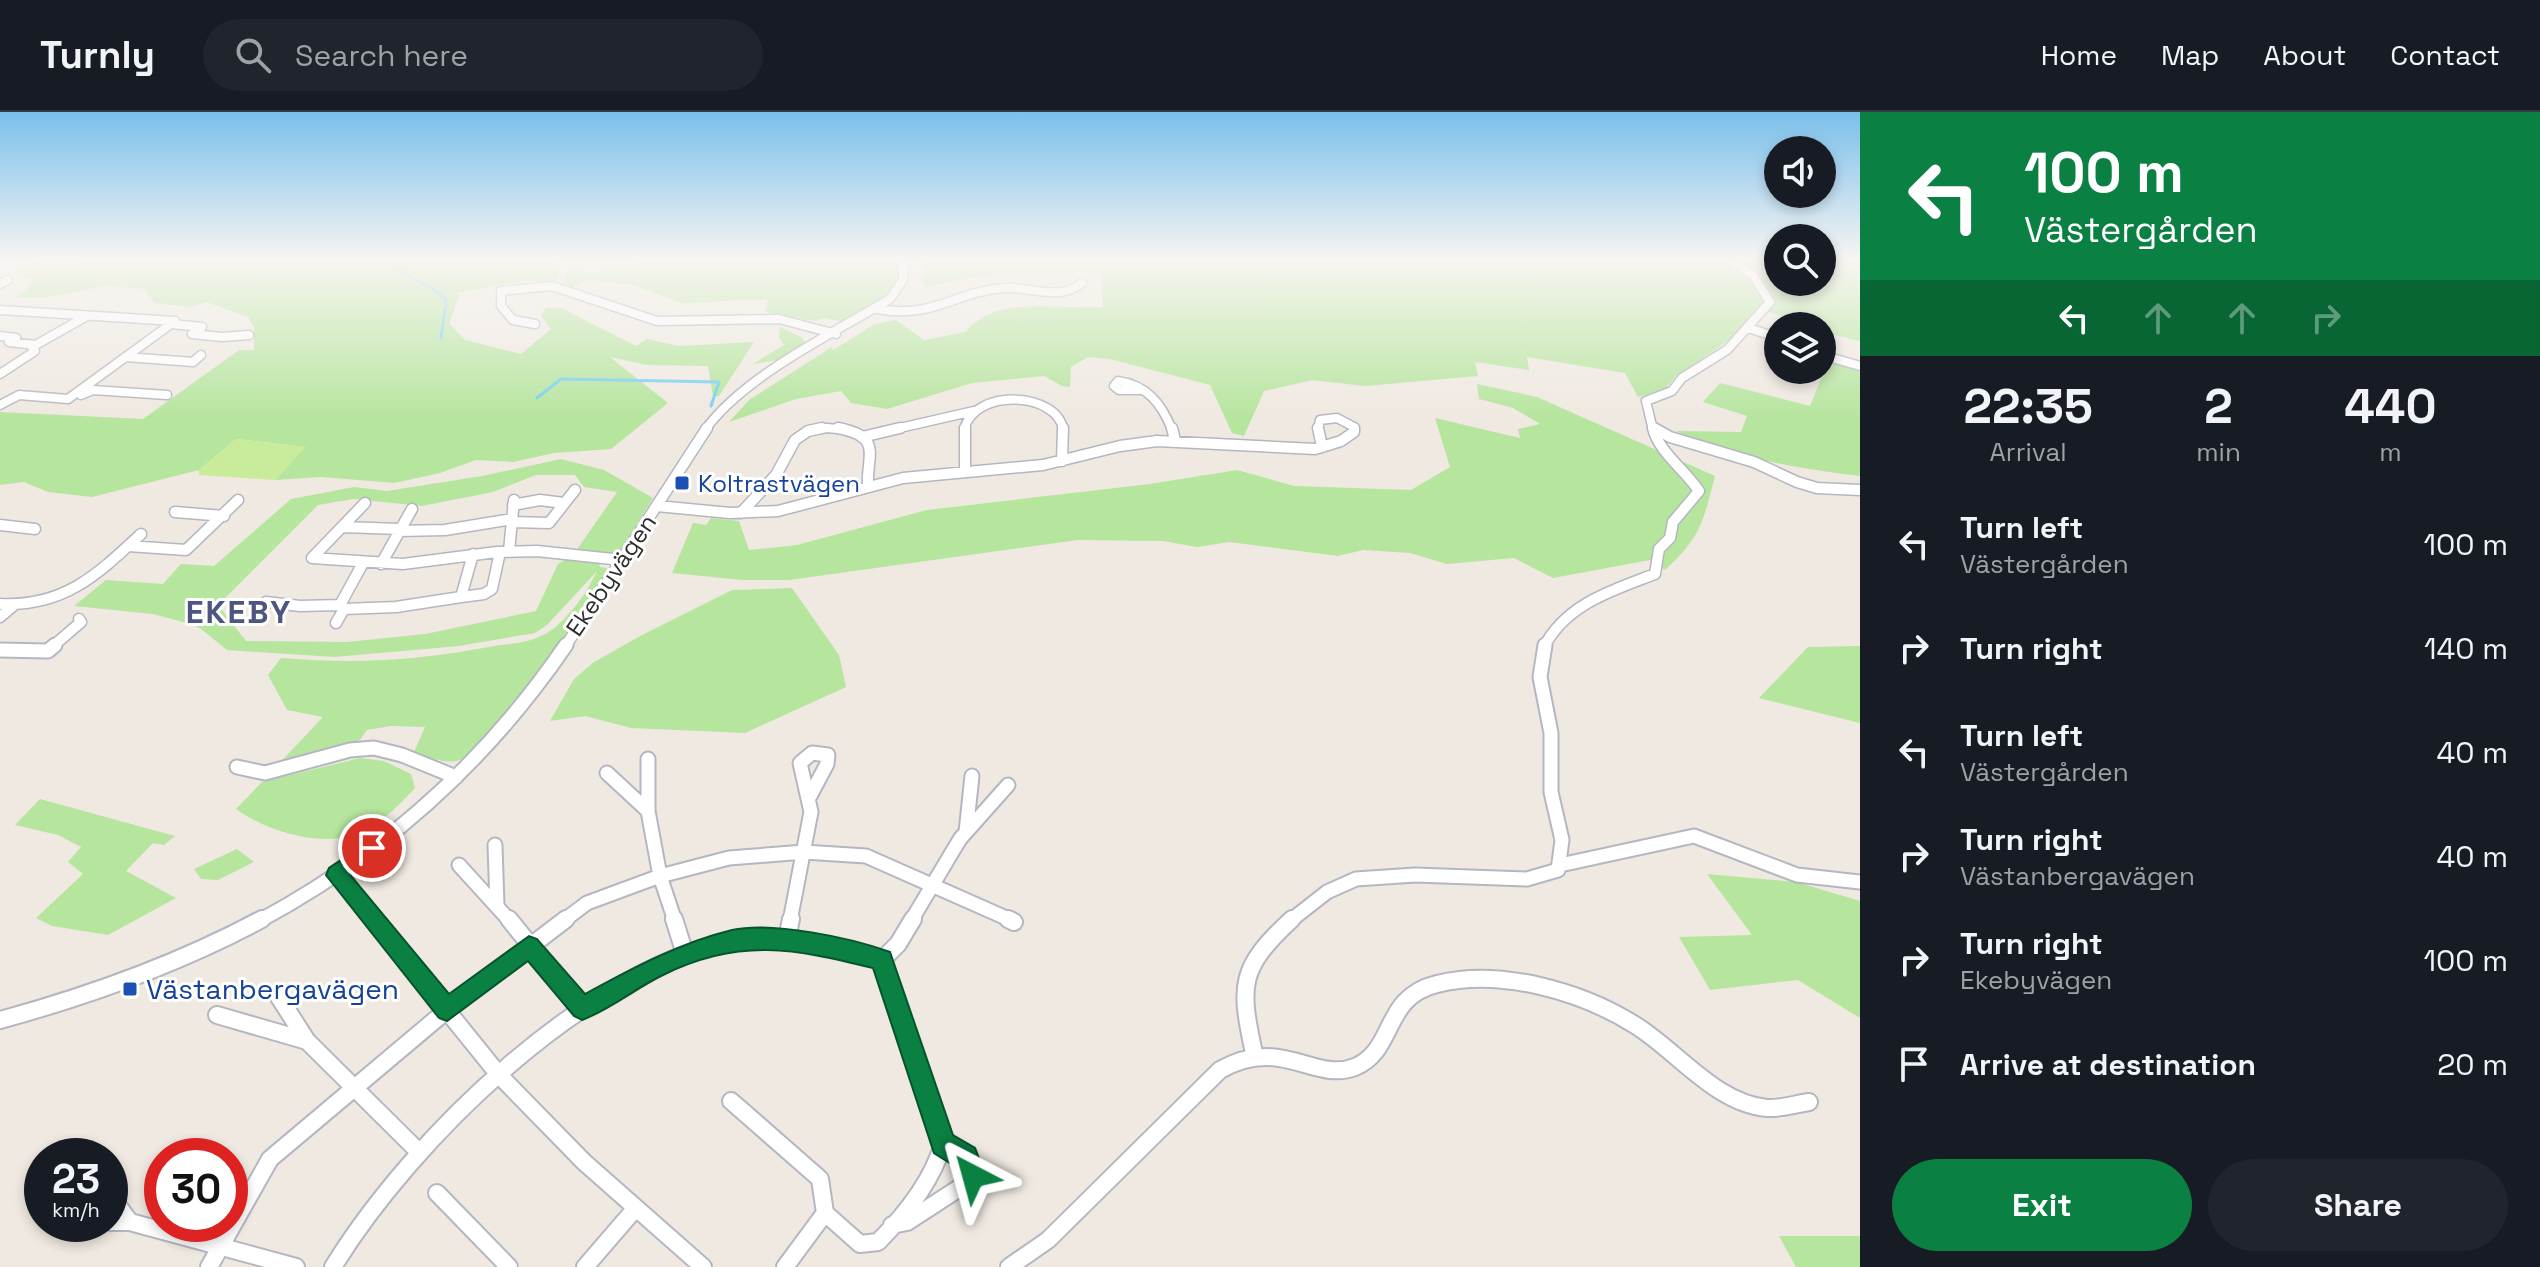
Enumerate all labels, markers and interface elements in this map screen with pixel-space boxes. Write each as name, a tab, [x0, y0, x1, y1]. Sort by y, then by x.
search box	[203, 19, 763, 91]
text: Turnly	[40, 31, 155, 79]
icon: search	[231, 33, 275, 77]
text: Search here	[295, 36, 468, 75]
text: Home	[2041, 37, 2117, 73]
text: Map	[2161, 37, 2219, 73]
text: About	[2263, 37, 2346, 73]
text: Contact	[2390, 37, 2500, 73]
map controls	[1764, 136, 1836, 384]
button: sound	[1764, 136, 1836, 208]
text: 100 m	[2024, 137, 2184, 208]
icon: left	[1892, 144, 1996, 248]
text: Västergården	[2024, 207, 2258, 253]
button: search	[1764, 224, 1836, 296]
icon: left	[2052, 296, 2096, 340]
icon: ahead	[2136, 296, 2180, 340]
icon: ahead	[2220, 296, 2264, 340]
icon: right	[2304, 296, 2348, 340]
button: layers	[1764, 312, 1836, 384]
text: 22:35	[1963, 376, 2093, 437]
text: 2	[2204, 376, 2233, 437]
text: 440	[2344, 376, 2437, 437]
text: Arrival	[1989, 435, 2067, 469]
text: min	[2196, 435, 2241, 469]
text: m	[2379, 435, 2402, 469]
place label: Koltrastvägen	[698, 468, 860, 499]
marker: Koltrastvägen	[673, 474, 691, 492]
street label: Ekebyvägen	[559, 508, 663, 642]
text: Turn left	[1960, 508, 2083, 547]
icon: left	[1892, 522, 1936, 566]
text: 100 m	[2423, 525, 2508, 564]
text: Västergården	[1960, 547, 2129, 581]
district label: EKEBY	[186, 592, 292, 632]
icon: right	[1892, 626, 1936, 670]
text: Turn right	[1960, 629, 2103, 668]
text: 140 m	[2424, 629, 2508, 668]
text: Turn left	[1960, 716, 2083, 755]
icon: left	[1892, 730, 1936, 774]
text: 40 m	[2437, 733, 2508, 772]
text: Västergården	[1960, 755, 2129, 789]
pin	[338, 814, 406, 882]
text: Turn right	[1960, 820, 2103, 859]
icon: arrive	[350, 826, 394, 870]
icon: right	[1892, 834, 1936, 878]
text: 40 m	[2437, 837, 2508, 876]
text: Västanbergavägen	[1960, 859, 2195, 893]
text: Turn right	[1960, 924, 2103, 963]
icon: right	[1892, 938, 1936, 982]
text: 100 m	[2423, 941, 2508, 980]
text: Ekebyvägen	[1960, 963, 2112, 997]
place label: Västanbergavägen	[146, 971, 399, 1007]
marker: Västanbergavägen	[121, 980, 139, 998]
icon: arrive	[1892, 1042, 1936, 1086]
text: Arrive at destination	[1960, 1045, 2256, 1084]
text: 20 m	[2437, 1045, 2508, 1084]
position arrow	[931, 1134, 1015, 1218]
speed limit sign: 30	[144, 1138, 248, 1242]
text: 23	[52, 1154, 100, 1205]
button: Exit	[1892, 1159, 2192, 1251]
button: Share	[2208, 1159, 2508, 1251]
text: km/h	[52, 1197, 100, 1223]

